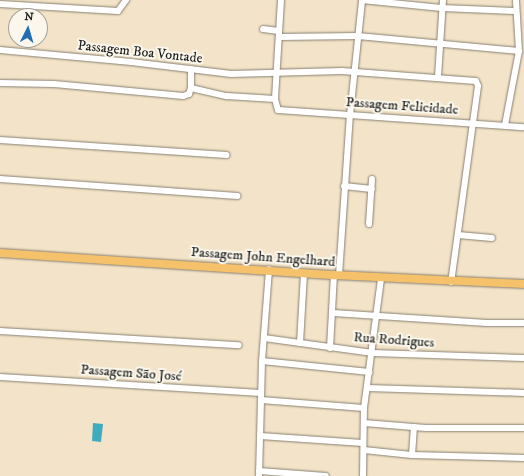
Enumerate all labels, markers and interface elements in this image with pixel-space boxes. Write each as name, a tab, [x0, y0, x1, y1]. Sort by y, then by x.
north arrow	[8, 8, 48, 48]
text: N	[24, 10, 34, 24]
street label: Passagem Boa Vontade	[77, 37, 203, 67]
street label: Passagem Felicidade	[345, 94, 459, 118]
street label: Passagem John Engelhard	[190, 244, 336, 270]
street label: Rua Rodrigues	[353, 329, 435, 351]
street label: Passagem São José	[80, 361, 182, 385]

